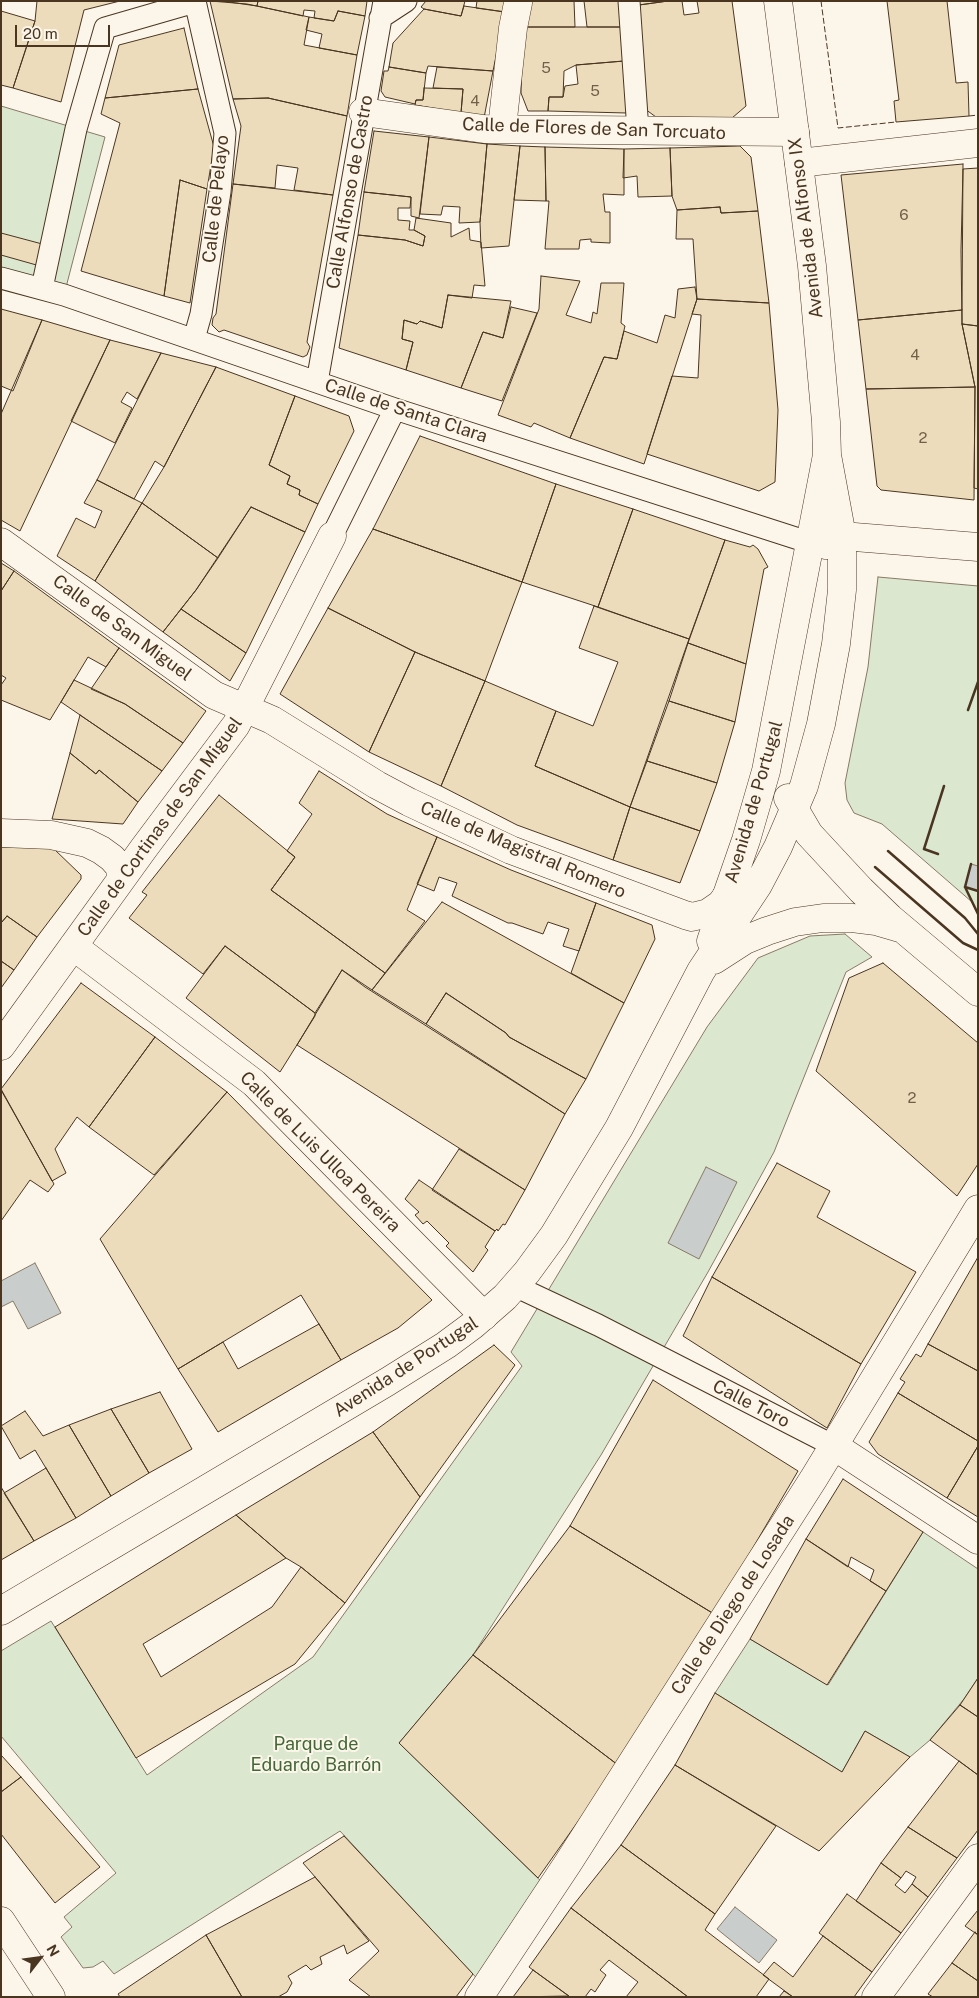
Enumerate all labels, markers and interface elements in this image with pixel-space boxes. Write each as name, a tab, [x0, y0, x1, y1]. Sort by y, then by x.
scale bar	[18, 15, 112, 47]
text: 20 m	[23, 25, 58, 42]
house number: 5	[541, 59, 551, 77]
house number: 5	[590, 82, 600, 100]
house number: 4	[470, 92, 480, 110]
street label: Calle Alfonso de Castro	[322, 93, 378, 291]
street label: Calle de Flores de San Torcuato	[462, 114, 726, 144]
street label: Calle de Pelayo	[199, 134, 233, 264]
street label: Avenida de Alfonso IX	[784, 136, 828, 320]
house number: 6	[899, 206, 909, 224]
house number: 4	[910, 346, 920, 364]
street label: Calle de Santa Clara	[322, 374, 490, 448]
house number: 2	[919, 429, 927, 447]
street label: Calle de San Miguel	[48, 570, 196, 686]
street label: Calle de Cortinas de San Miguel	[73, 713, 247, 941]
street label: Avenida de Portugal	[720, 718, 788, 886]
street label: Calle de Magistral Romero	[417, 797, 629, 903]
street label: Calle de Luis Ulloa Pereira	[235, 1067, 405, 1237]
house number: 2	[908, 1089, 916, 1107]
street label: Avenida de Portugal	[330, 1312, 482, 1422]
street label: Calle Toro	[709, 1375, 793, 1433]
street label: Calle de Diego de Losada	[667, 1511, 799, 1699]
park label: Parque de Eduardo Barrón	[251, 1733, 381, 1776]
north arrow	[15, 1933, 65, 1983]
text: N	[43, 1942, 63, 1959]

